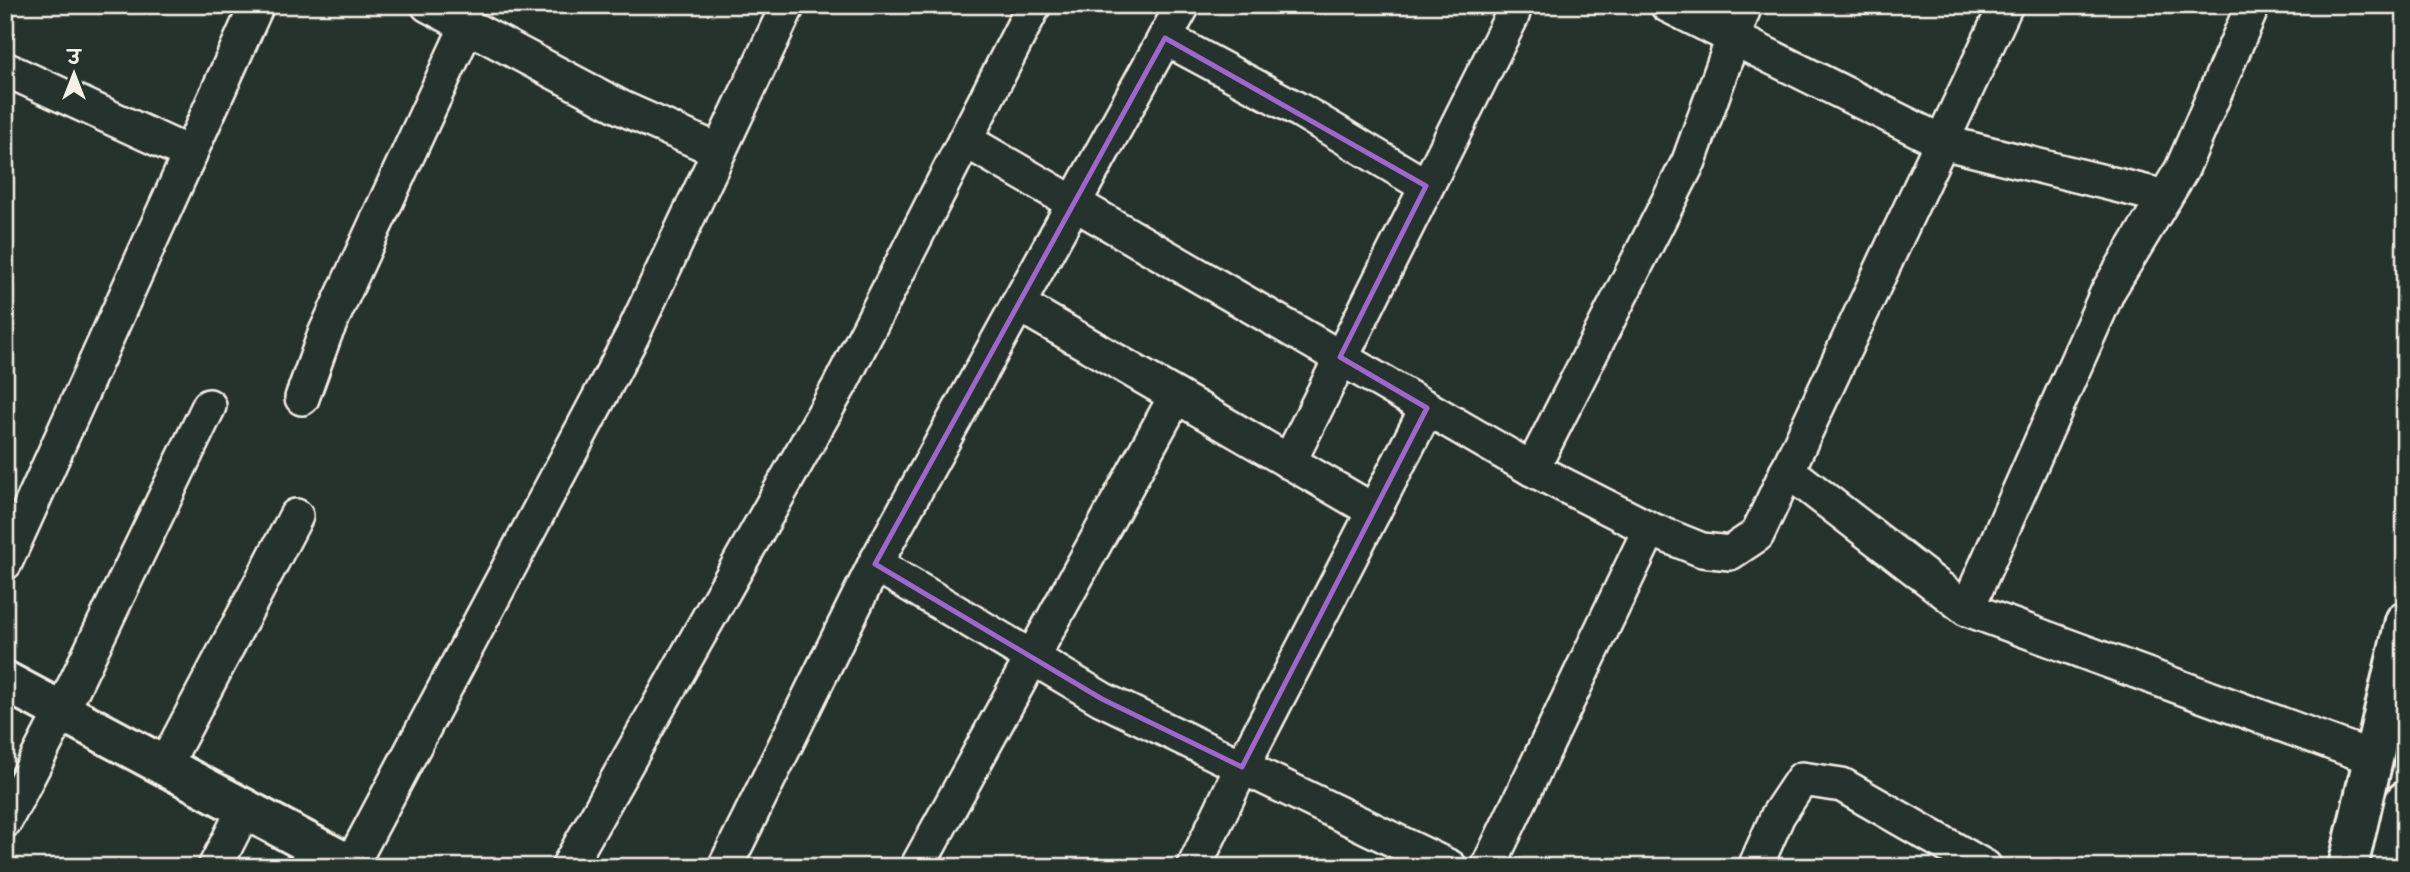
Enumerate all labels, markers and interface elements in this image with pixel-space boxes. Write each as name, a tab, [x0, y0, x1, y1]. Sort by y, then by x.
north arrow	[38, 38, 108, 108]
text: उ	[66, 46, 83, 70]

